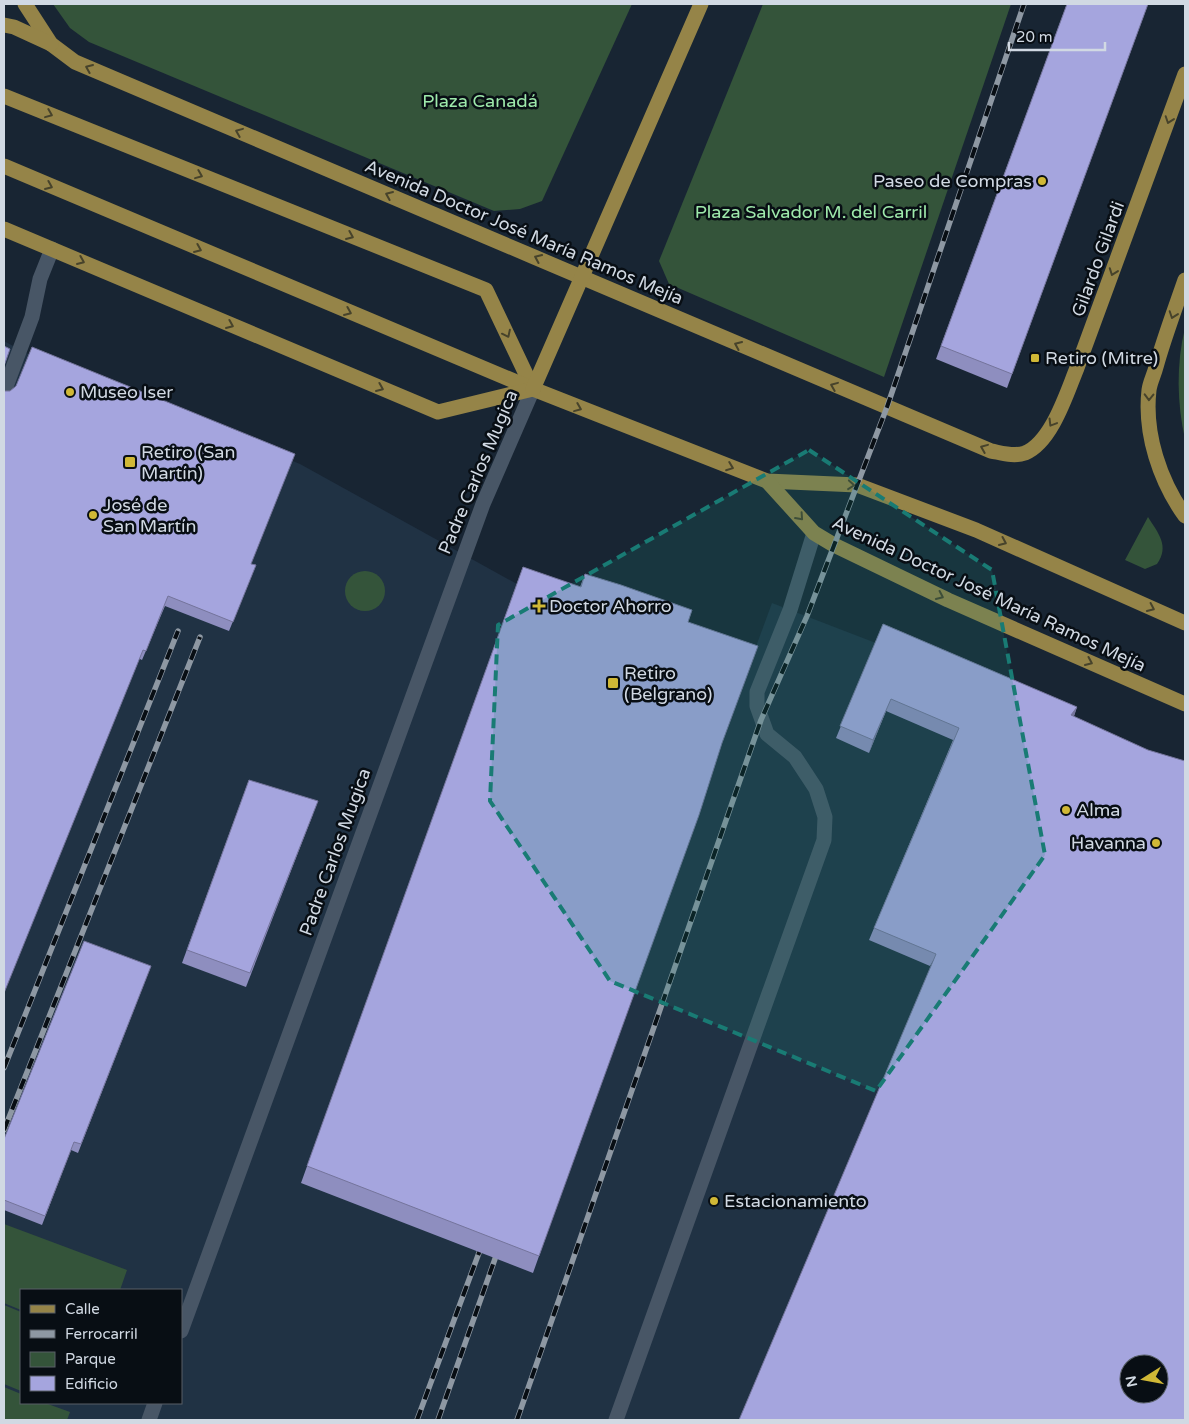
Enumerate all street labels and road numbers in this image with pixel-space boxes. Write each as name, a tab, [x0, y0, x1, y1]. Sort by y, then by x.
street label: Avenida Doctor José María Ramos Mejía	[362, 155, 686, 309]
street label: Gilardo Gilardi	[1067, 198, 1129, 320]
street label: Padre Carlos Mugica	[433, 386, 523, 558]
street label: Avenida Doctor José María Ramos Mejía	[829, 511, 1149, 677]
street label: Padre Carlos Mugica	[294, 765, 376, 939]

